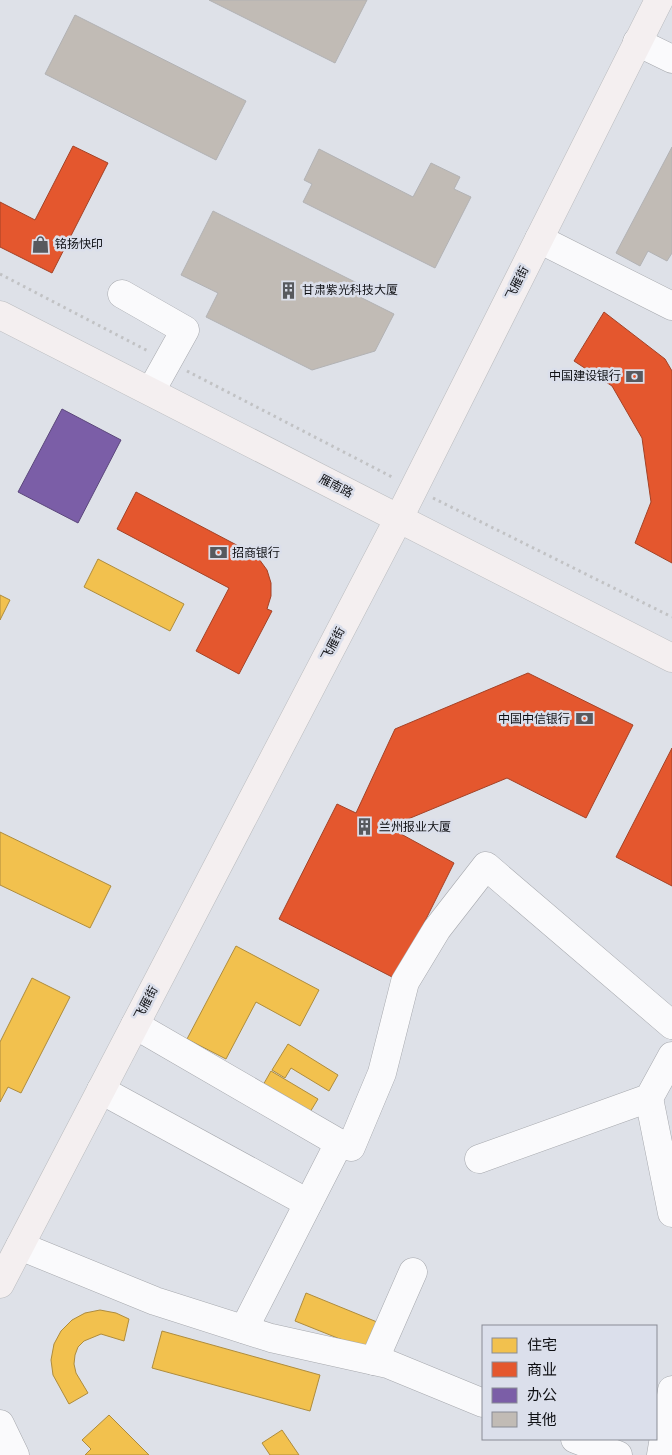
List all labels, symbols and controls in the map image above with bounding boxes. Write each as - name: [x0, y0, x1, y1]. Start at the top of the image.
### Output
- shop icon: 铭扬快印: [31, 234, 51, 254]
- place label: 铭扬快印: [55, 237, 103, 251]
- street label: 飞雁街: [503, 264, 531, 302]
- building icon: 甘肃紫光科技大厦: [278, 280, 298, 300]
- place label: 甘肃紫光科技大厦: [302, 283, 398, 297]
- bank icon: 中国建设银行: [625, 366, 645, 386]
- place label: 中国建设银行: [549, 369, 621, 383]
- street label: 雁南路: [317, 472, 355, 500]
- bank icon: 招商银行: [208, 543, 228, 563]
- place label: 招商银行: [232, 546, 280, 560]
- street label: 飞雁街: [318, 625, 348, 663]
- bank icon: 中国中信银行: [574, 709, 594, 729]
- place label: 中国中信银行: [498, 712, 570, 726]
- building icon: 兰州报业大厦: [355, 817, 375, 837]
- place label: 兰州报业大厦: [379, 820, 451, 834]
- street label: 飞雁街: [131, 984, 161, 1022]
- legend: [482, 1325, 657, 1440]
- text: 住宅: [527, 1336, 557, 1354]
- text: 商业: [527, 1361, 557, 1379]
- text: 办公: [527, 1386, 557, 1404]
- text: 其他: [527, 1411, 557, 1429]

